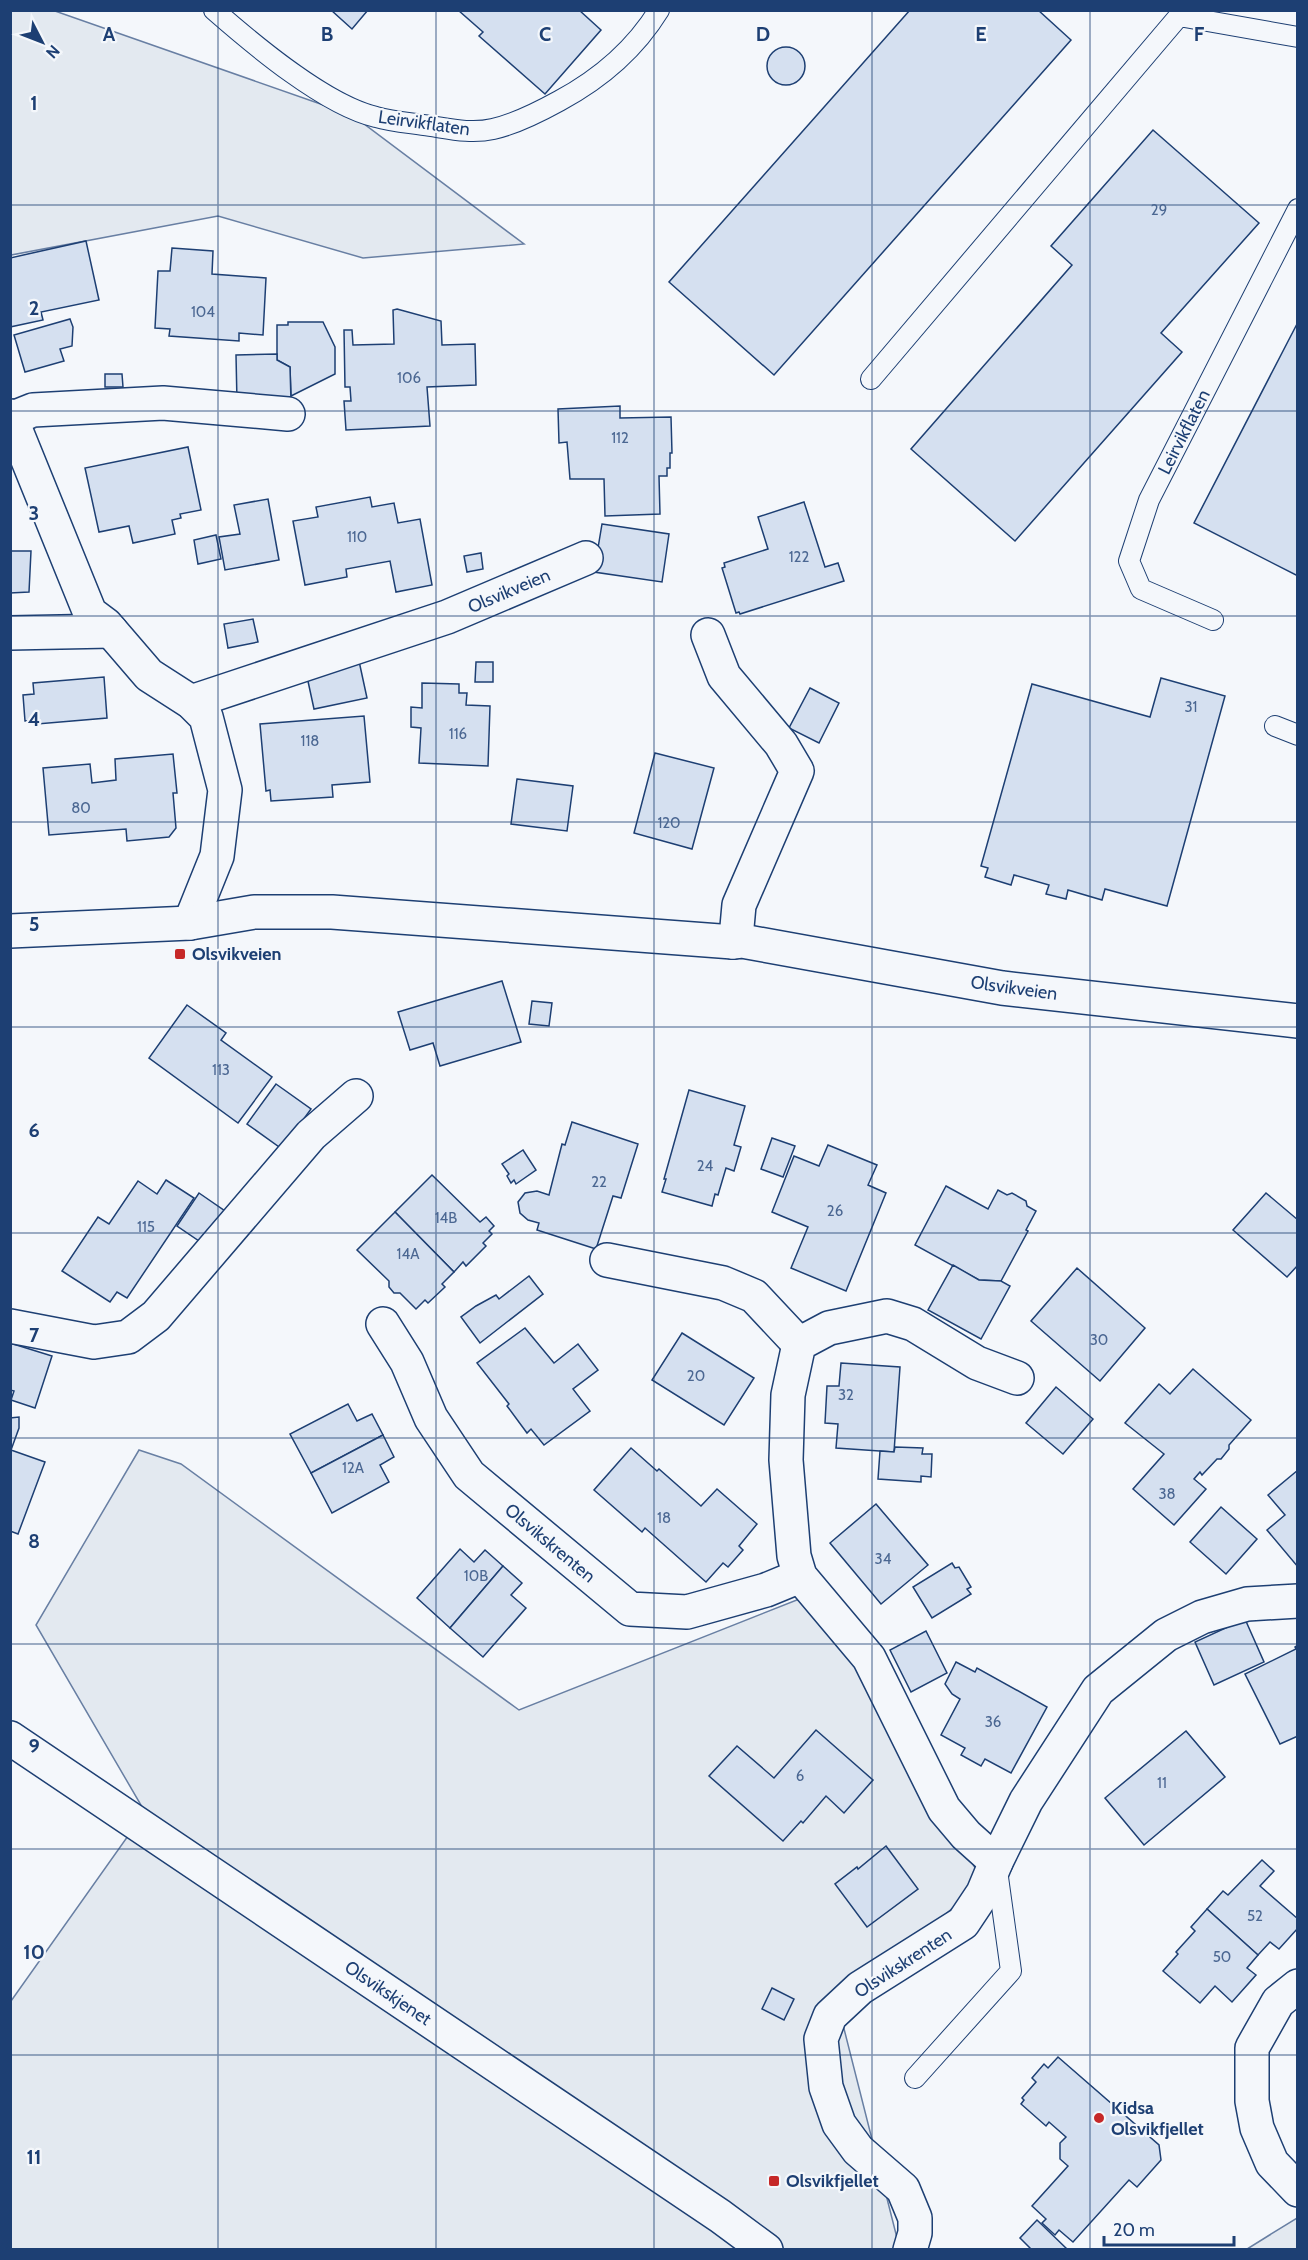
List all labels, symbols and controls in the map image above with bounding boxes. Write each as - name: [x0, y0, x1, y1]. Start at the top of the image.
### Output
- north arrow: [12, 12, 72, 72]
- text: A: [103, 22, 116, 46]
- text: B: [321, 22, 333, 46]
- text: C: [539, 22, 551, 46]
- text: D: [756, 22, 770, 46]
- text: E: [975, 22, 987, 46]
- text: F: [1194, 22, 1205, 46]
- text: N: [42, 41, 64, 62]
- text: 1: [30, 91, 38, 115]
- street label: Leirvikflaten: [377, 106, 471, 140]
- house number: 29: [1151, 201, 1167, 219]
- text: 2: [29, 296, 39, 320]
- house number: 104: [191, 303, 215, 321]
- house number: 106: [397, 369, 421, 387]
- street label: Leirvikflaten: [1153, 386, 1215, 478]
- house number: 112: [611, 429, 629, 447]
- text: 3: [29, 501, 39, 525]
- house number: 110: [347, 528, 367, 546]
- house number: 122: [789, 548, 809, 566]
- street label: Olsvikveien: [465, 564, 553, 618]
- house number: 31: [1184, 698, 1198, 716]
- text: 4: [28, 707, 40, 731]
- house number: 116: [449, 725, 467, 743]
- house number: 118: [301, 732, 319, 750]
- house number: 80: [71, 799, 91, 817]
- house number: 120: [657, 814, 681, 832]
- text: 5: [29, 912, 39, 936]
- place label: Olsvikveien: [192, 943, 281, 965]
- marker: Olsvikveien: [173, 947, 187, 961]
- street label: Olsvikveien: [969, 971, 1059, 1005]
- house number: 113: [212, 1061, 230, 1079]
- text: 6: [28, 1118, 40, 1142]
- house number: 24: [697, 1157, 714, 1175]
- house number: 22: [591, 1173, 607, 1191]
- house number: 26: [827, 1202, 843, 1220]
- house number: 14B: [435, 1209, 457, 1227]
- house number: 115: [137, 1218, 155, 1236]
- house number: 14A: [397, 1245, 420, 1263]
- text: 7: [29, 1323, 40, 1347]
- house number: 30: [1090, 1331, 1108, 1349]
- house number: 20: [687, 1367, 705, 1385]
- house number: 32: [838, 1386, 854, 1404]
- house number: 12A: [342, 1459, 365, 1477]
- house number: 38: [1158, 1485, 1176, 1503]
- street label: Olsvikskrenten: [500, 1499, 600, 1587]
- house number: 18: [657, 1509, 671, 1527]
- text: 8: [28, 1529, 40, 1553]
- house number: 34: [875, 1550, 892, 1568]
- house number: 10B: [464, 1567, 488, 1585]
- house number: 36: [985, 1713, 1001, 1731]
- text: 9: [28, 1734, 40, 1758]
- house number: 6: [796, 1767, 804, 1785]
- house number: 11: [1157, 1774, 1167, 1792]
- house number: 52: [1247, 1907, 1263, 1925]
- street label: Olsvikskrenten: [850, 1923, 956, 2003]
- text: 10: [23, 1940, 45, 1964]
- house number: 50: [1213, 1948, 1231, 1966]
- street label: Olsvikskjenet: [340, 1956, 436, 2030]
- place label: Kidsa Olsvikfjellet: [1111, 2097, 1204, 2140]
- marker: Kidsa Olsvikfjellet: [1092, 2111, 1106, 2125]
- text: 11: [27, 2145, 41, 2169]
- place label: Olsvikfjellet: [786, 2170, 879, 2192]
- marker: Olsvikfjellet: [767, 2174, 781, 2188]
- scale bar: [1104, 2209, 1234, 2247]
- text: 20 m: [1113, 2219, 1155, 2241]

